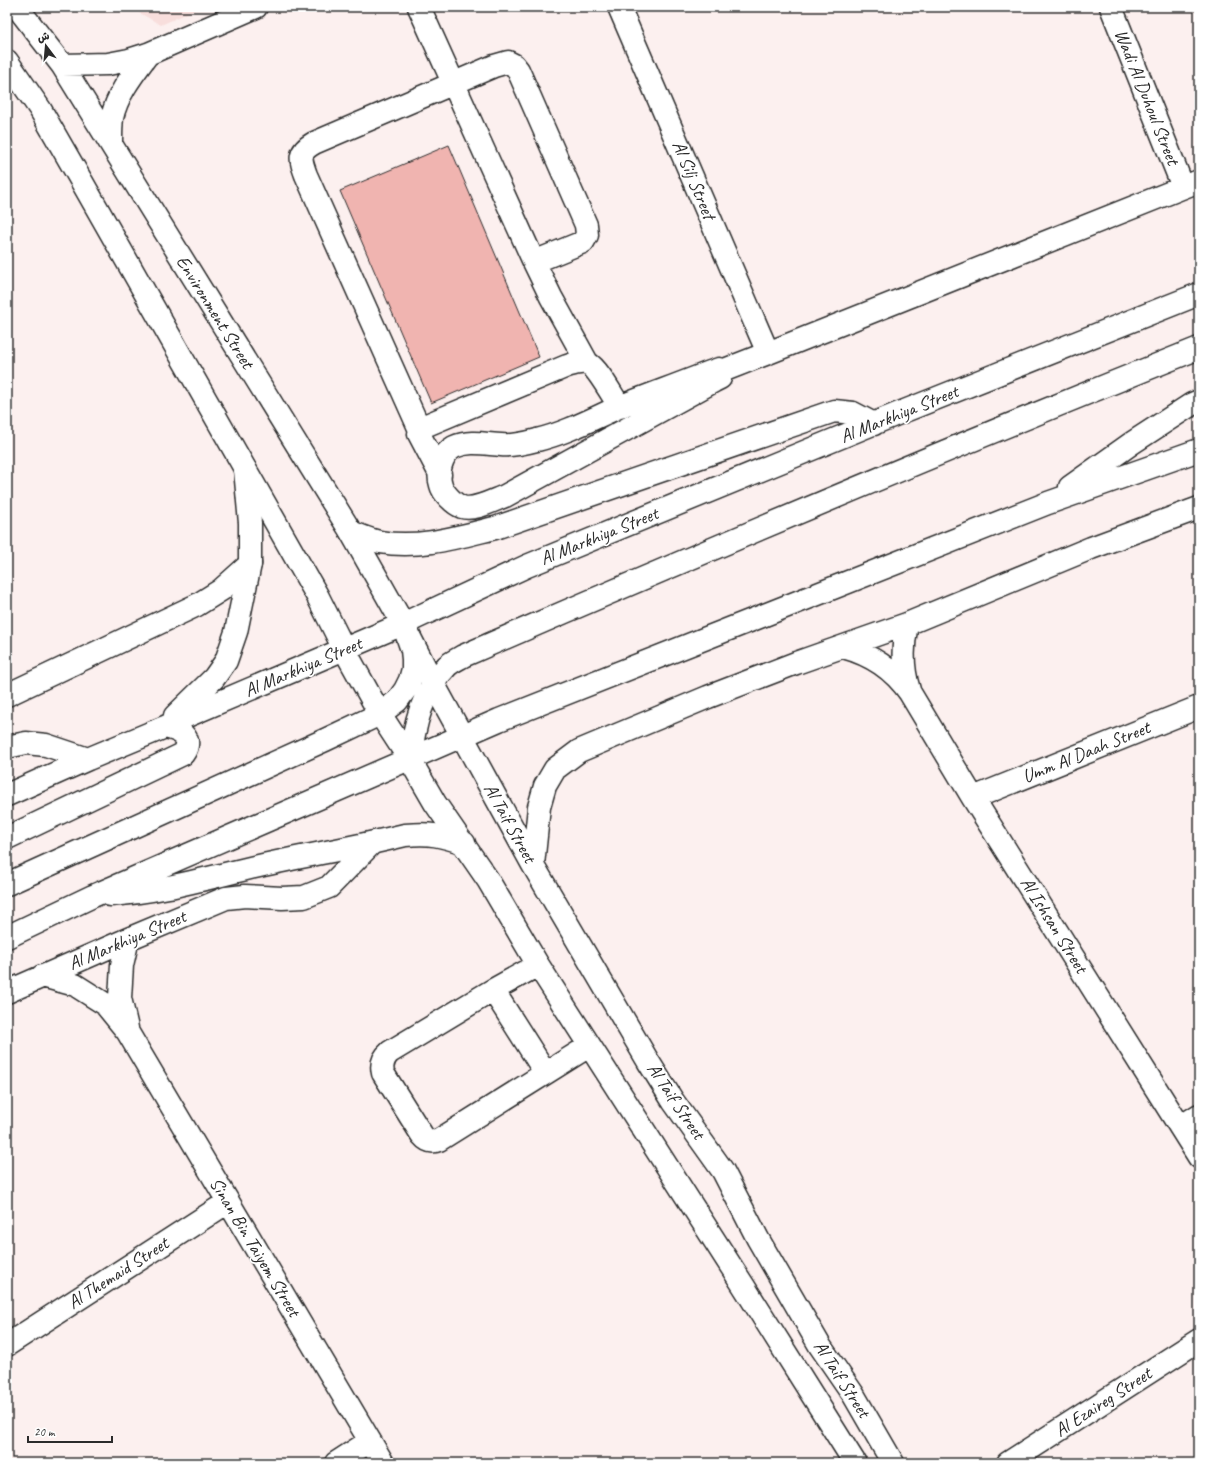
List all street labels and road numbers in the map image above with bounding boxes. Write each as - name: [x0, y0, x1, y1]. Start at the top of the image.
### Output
- street label: Wadi Al Duhoul Street: [1109, 26, 1186, 170]
- street label: Al Silj Street: [667, 137, 722, 225]
- street label: Environment Street: [171, 251, 260, 374]
- street label: Al Markhiya Street: [836, 379, 963, 449]
- street label: Al Markhiya Street: [536, 501, 663, 571]
- street label: Al Markhiya Street: [241, 631, 367, 703]
- street label: Umm Al Daah Street: [1019, 715, 1155, 788]
- street label: Al Taif Street: [478, 779, 542, 869]
- street label: Al Ishsan Street: [1015, 872, 1094, 979]
- street label: Al Markhiya Street: [65, 904, 191, 976]
- street label: Al Taif Street: [642, 1058, 711, 1145]
- street label: Sinan Bin Taiyem Street: [204, 1173, 307, 1322]
- street label: Al Themaid Street: [63, 1230, 174, 1315]
- street label: Al Taif Street: [808, 1336, 877, 1424]
- street label: Al Ezaireg Street: [1050, 1361, 1157, 1442]

